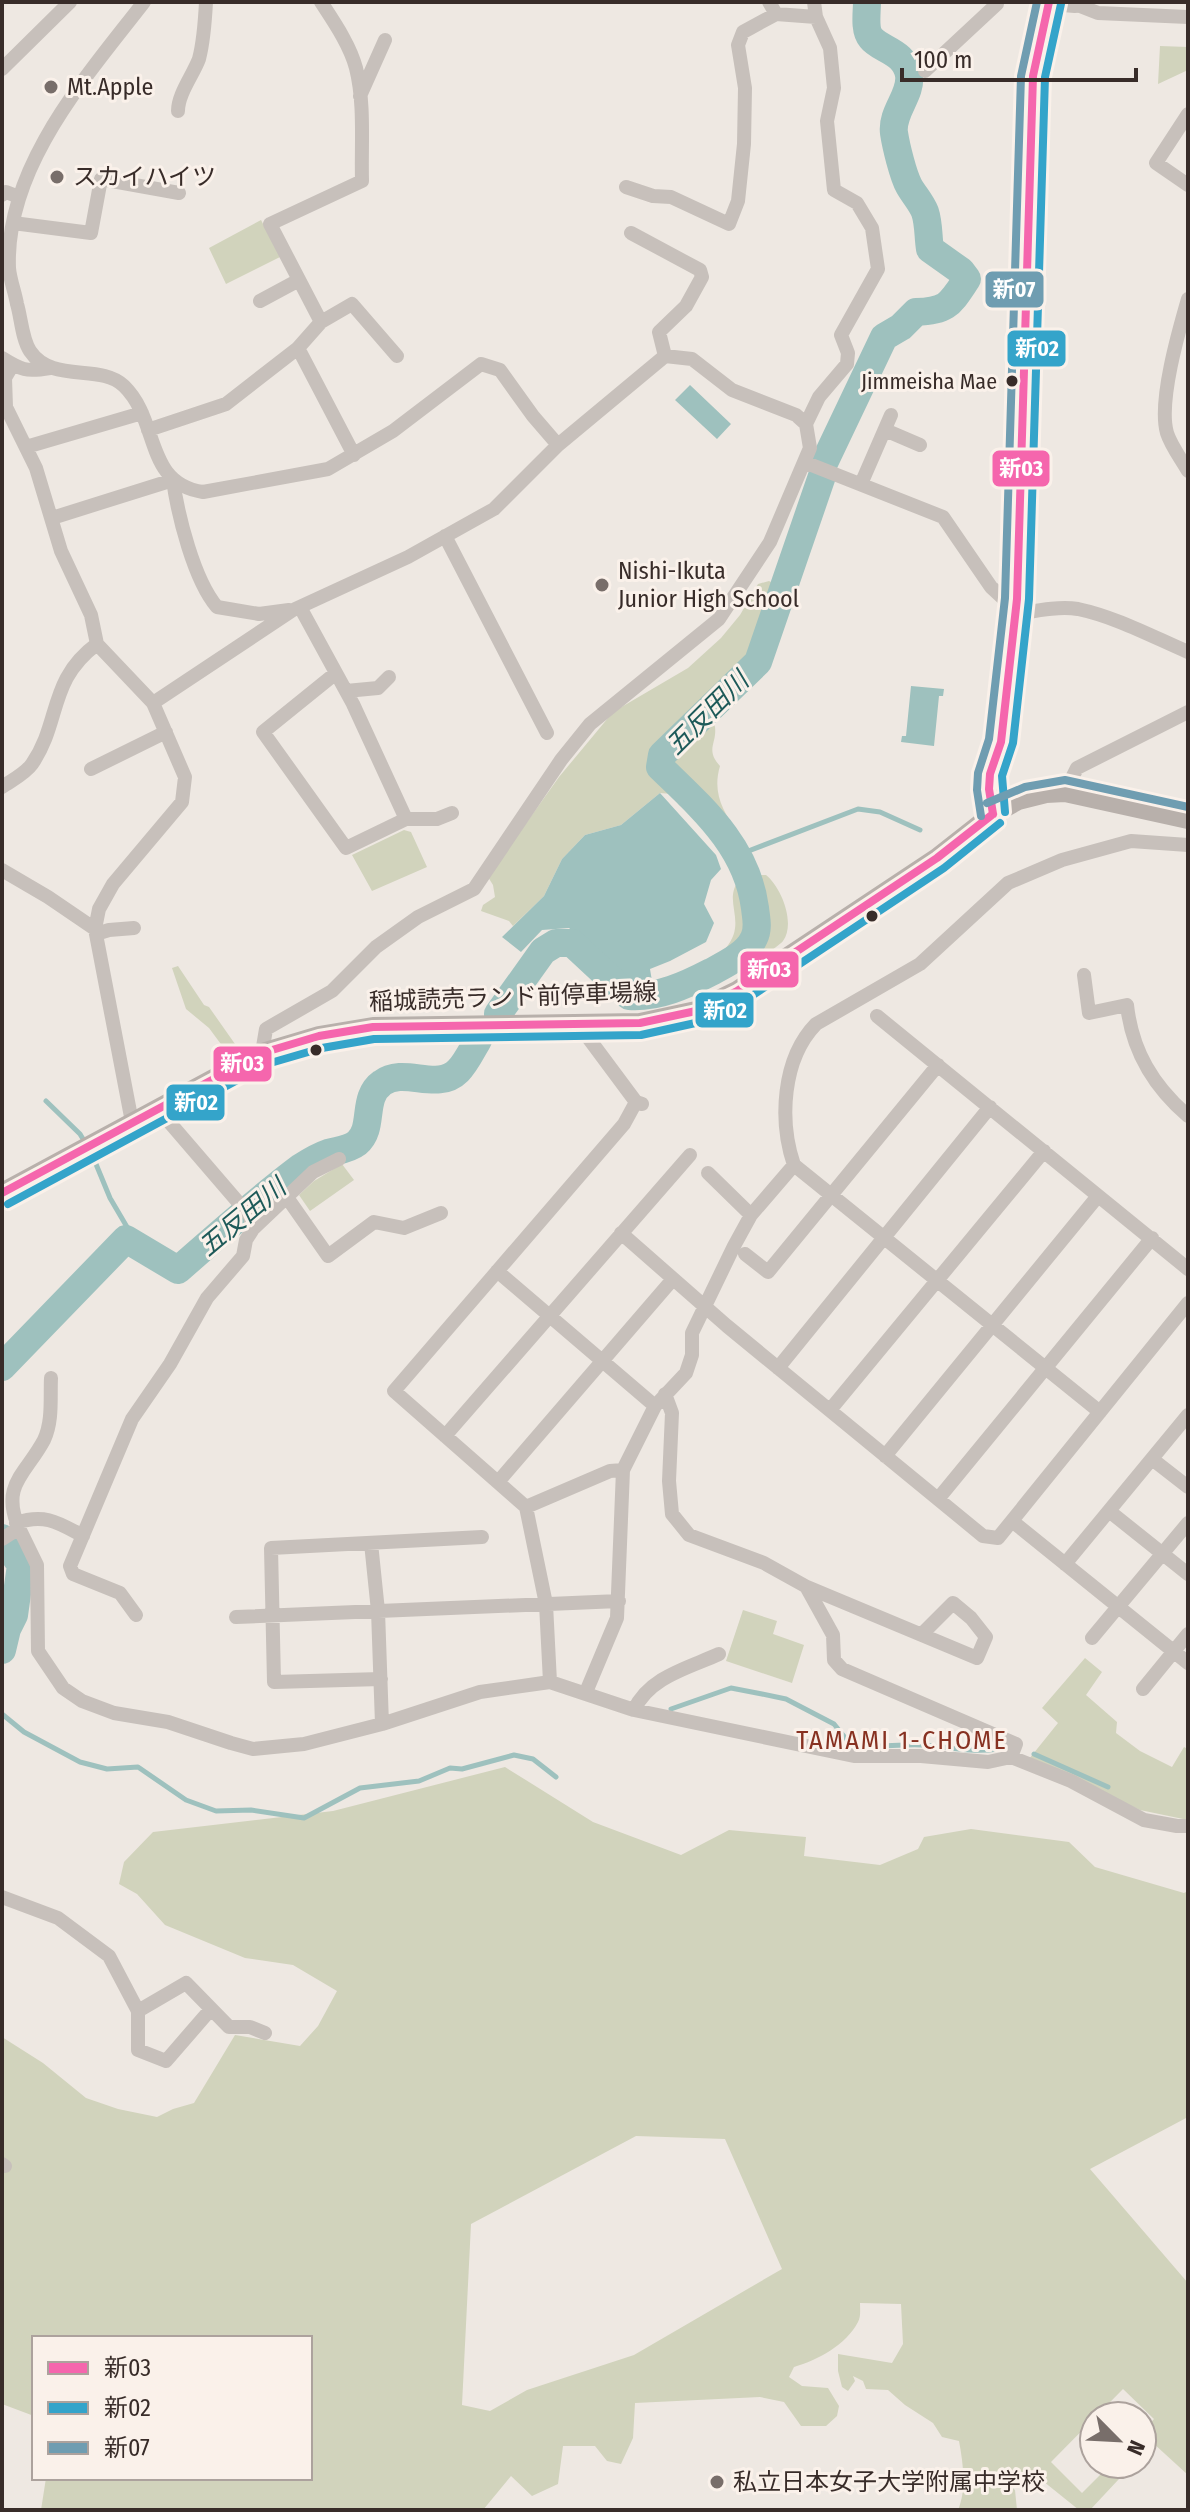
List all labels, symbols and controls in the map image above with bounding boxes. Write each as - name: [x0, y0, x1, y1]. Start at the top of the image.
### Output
- scale bar: [902, 32, 1136, 82]
- text: 100 m: [914, 46, 972, 74]
- place label: Mt.Apple: [67, 73, 153, 101]
- marker: Mt.Apple: [42, 78, 60, 96]
- place label: スカイハイツ: [73, 163, 216, 191]
- marker: スカイハイツ: [48, 168, 66, 186]
- line badge: 新07: [984, 270, 1045, 309]
- text: 新07: [993, 276, 1036, 303]
- line badge: 新02: [1006, 329, 1067, 368]
- text: 新02: [1015, 335, 1059, 362]
- place label: Jimmeisha Mae: [861, 368, 997, 395]
- marker: Jimmeisha Mae: [1004, 373, 1020, 389]
- line badge: 新03: [991, 449, 1051, 488]
- text: 新03: [999, 455, 1043, 482]
- place label: Nishi-Ikuta Junior High School: [618, 557, 799, 613]
- marker: Nishi-Ikuta Junior High School: [593, 576, 611, 594]
- water label: 五反田川: [660, 664, 757, 761]
- unlabelled marker: [864, 908, 880, 924]
- line badge: 新03: [739, 950, 800, 989]
- text: 新03: [747, 956, 791, 983]
- street label: 稲城読売ランド前停車場線: [369, 978, 657, 1016]
- line badge: 新02: [694, 991, 755, 1029]
- text: 新02: [703, 997, 747, 1024]
- unlabelled marker: [308, 1042, 324, 1058]
- line badge: 新03: [212, 1045, 273, 1083]
- text: 新03: [220, 1050, 264, 1077]
- line badge: 新02: [165, 1083, 226, 1122]
- text: 新02: [174, 1089, 218, 1116]
- water label: 五反田川: [193, 1170, 294, 1263]
- district label: TAMAMI 1-CHOME: [796, 1725, 1008, 1756]
- legend: [32, 2336, 312, 2480]
- text: 新03: [104, 2354, 151, 2382]
- text: 新02: [104, 2394, 151, 2422]
- north arrow: [1078, 2400, 1158, 2480]
- text: 新07: [104, 2434, 150, 2462]
- text: N: [1121, 2436, 1151, 2459]
- place label: 私立日本女子大学附属中学校: [733, 2468, 1045, 2496]
- marker: 私立日本女子大学附属中学校: [708, 2473, 726, 2491]

